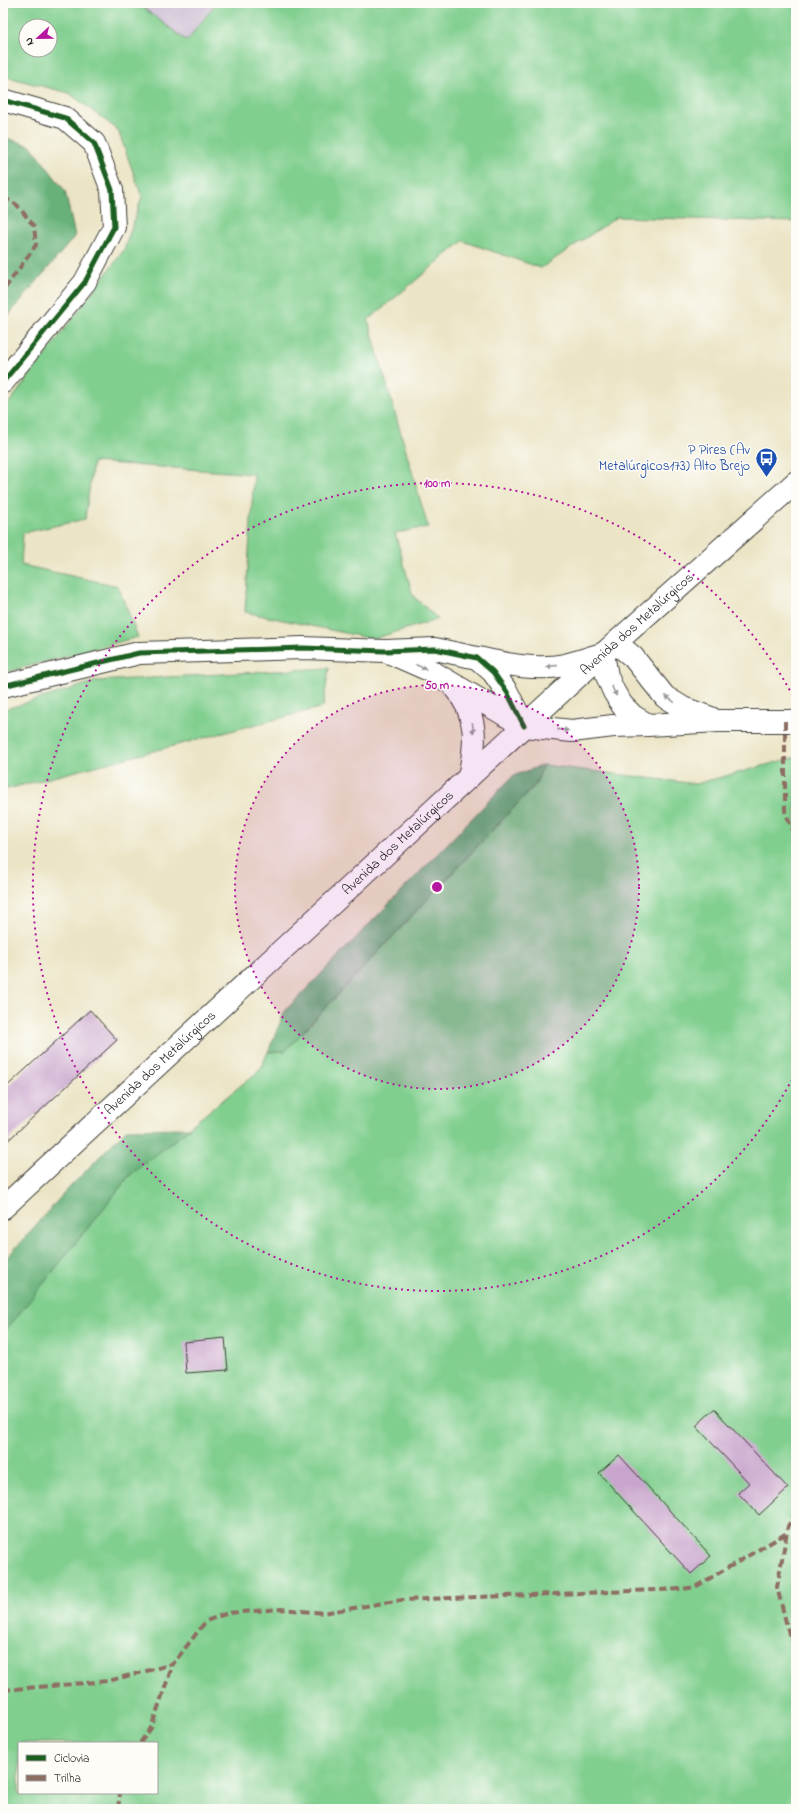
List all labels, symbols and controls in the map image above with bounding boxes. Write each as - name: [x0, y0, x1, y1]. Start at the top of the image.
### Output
- north arrow: [18, 18, 58, 58]
- text: N: [21, 35, 38, 48]
- place label: P Pires (Av Metalúrgicos173) Alto Brejo: [599, 440, 751, 478]
- bus stop icon: P Pires (Av Metalúrgicos173) Alto Brejo: [753, 445, 779, 478]
- text: 100 m: [424, 475, 451, 493]
- street label: Avenida dos Metalúrgicos: [575, 567, 698, 680]
- one-way arrow: [415, 663, 427, 670]
- one-way arrow: [546, 663, 558, 670]
- text: 50 m: [425, 677, 450, 695]
- one-way arrow: [611, 685, 617, 697]
- one-way arrow: [664, 695, 675, 703]
- one-way arrow: [470, 722, 476, 734]
- one-way arrow: [557, 727, 569, 733]
- street label: Avenida dos Metalúrgicos: [337, 785, 459, 900]
- centre of rings: [430, 880, 444, 894]
- street label: Avenida dos Metalúrgicos: [99, 1005, 221, 1120]
- legend: [18, 1742, 158, 1794]
- text: Ciclovia: [54, 1750, 90, 1768]
- text: Trilha: [54, 1770, 81, 1788]

